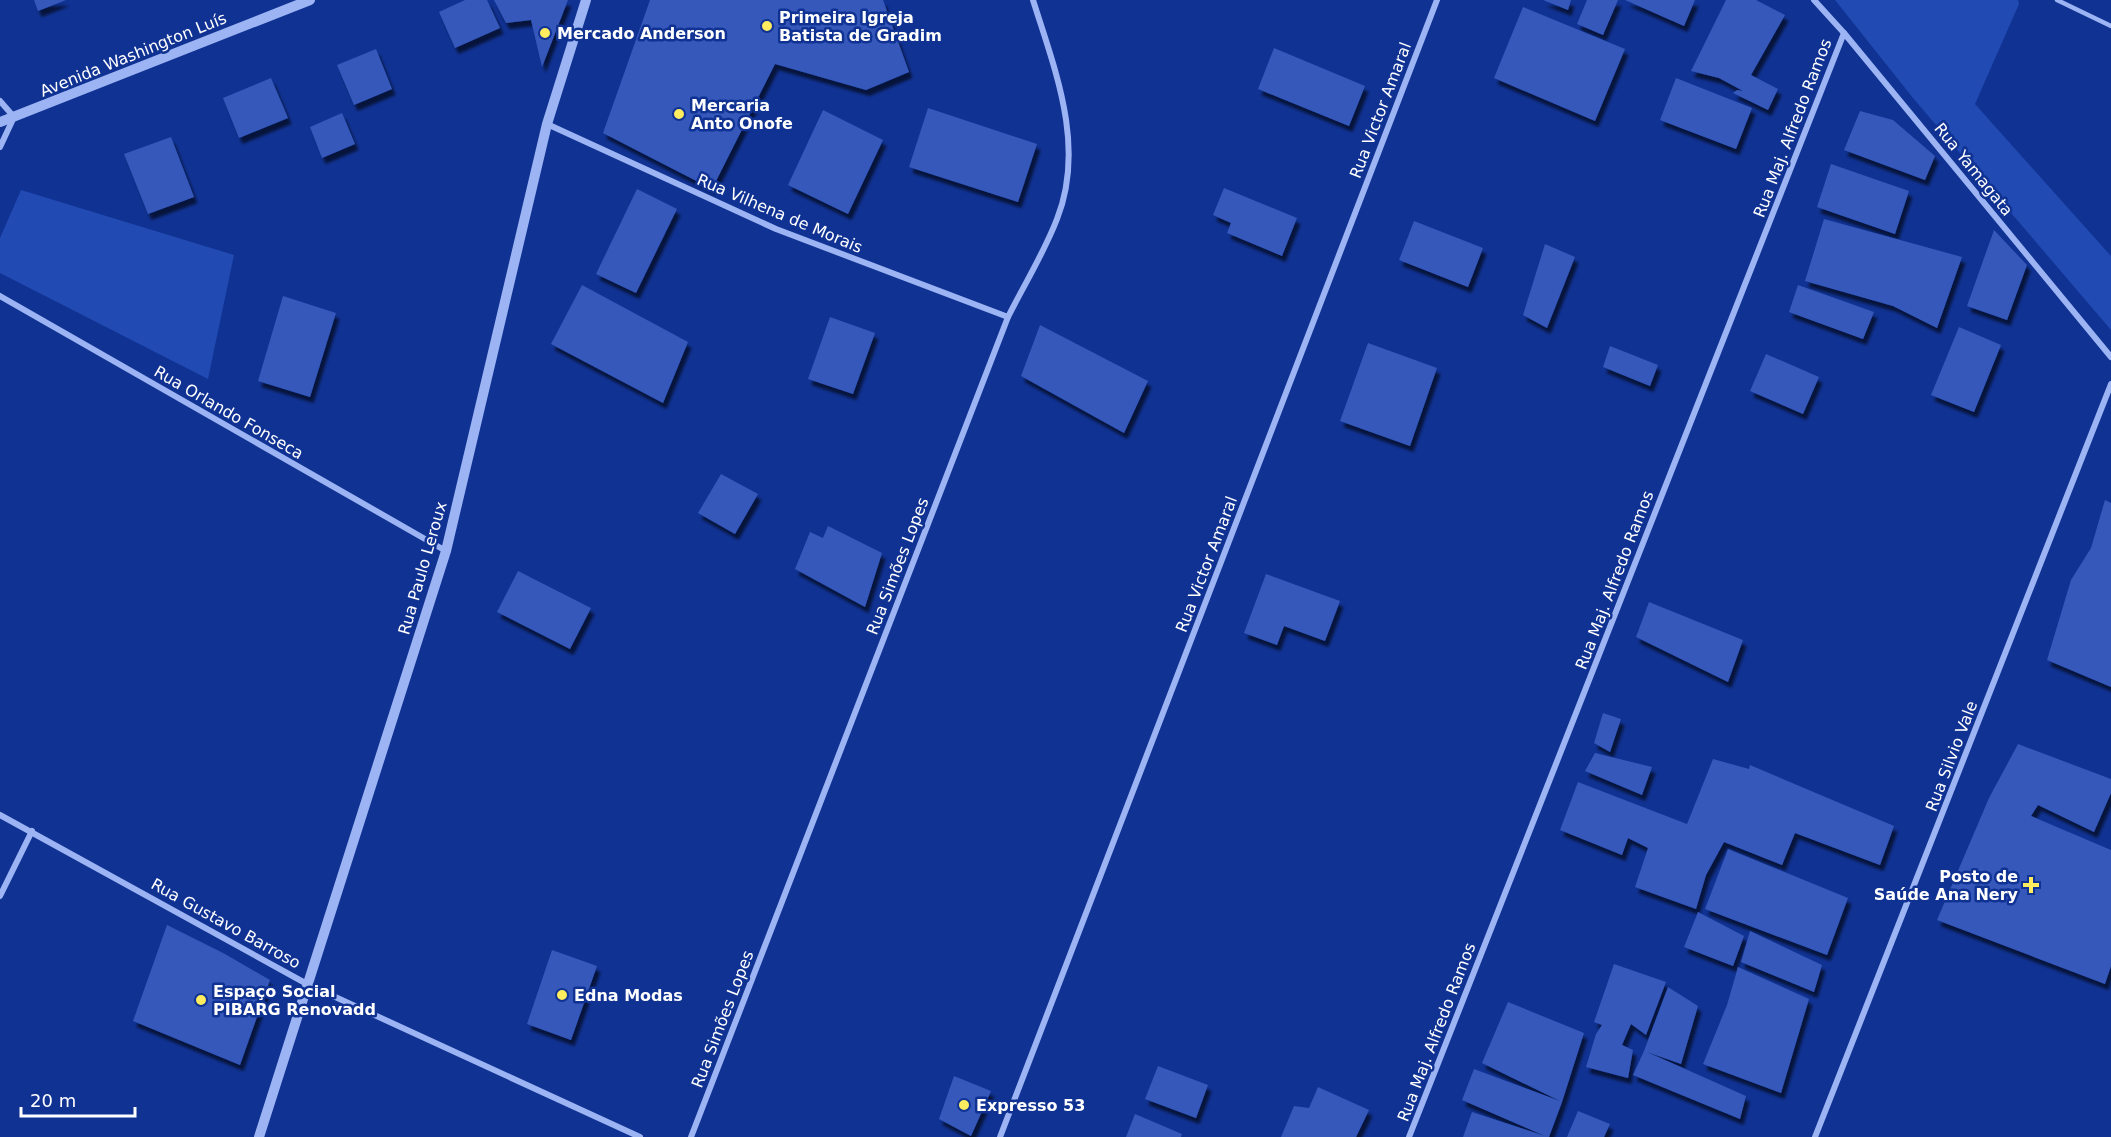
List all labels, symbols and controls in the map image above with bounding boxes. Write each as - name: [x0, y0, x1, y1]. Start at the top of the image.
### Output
- street label: Avenida Washington Luís: [37, 8, 229, 101]
- place label: Primeira Igreja Batista de Gradim: [779, 8, 942, 45]
- marker: Primeira Igreja Batista de Gradim: [760, 19, 774, 33]
- place label: Mercado Anderson: [557, 24, 726, 43]
- marker: Mercado Anderson: [538, 26, 552, 40]
- street label: Rua Maj. Alfredo Ramos: [1750, 36, 1835, 220]
- street label: Rua Victor Amaral: [1346, 39, 1415, 181]
- place label: Mercaria Anto Onofe: [691, 96, 793, 133]
- marker: Mercaria Anto Onofe: [672, 107, 686, 121]
- street label: Rua Yamagata: [1930, 119, 2017, 220]
- street label: Rua Vilhena de Morais: [694, 170, 865, 257]
- street label: Rua Orlando Fonseca: [151, 362, 307, 463]
- street label: Rua Maj. Alfredo Ramos: [1572, 488, 1657, 672]
- street label: Rua Victor Amaral: [1172, 493, 1241, 635]
- street label: Rua Simões Lopes: [863, 495, 932, 637]
- street label: Rua Paulo Leroux: [394, 499, 451, 637]
- street label: Rua Silvio Vale: [1922, 698, 1981, 814]
- place label: Posto de Saúde Ana Nery: [1874, 867, 2019, 904]
- street label: Rua Gustavo Barroso: [148, 874, 304, 972]
- marker: Posto de Saúde Ana Nery: [2022, 876, 2040, 894]
- street label: Rua Maj. Alfredo Ramos: [1394, 940, 1479, 1124]
- street label: Rua Simões Lopes: [688, 948, 757, 1090]
- place label: Espaço Social PIBARG Renovadd: [213, 982, 376, 1019]
- place label: Edna Modas: [574, 986, 683, 1005]
- marker: Edna Modas: [555, 988, 569, 1002]
- marker: Espaço Social PIBARG Renovadd: [194, 993, 208, 1007]
- scale bar: [21, 1080, 135, 1118]
- text: 20 m: [30, 1090, 76, 1111]
- place label: Expresso 53: [976, 1096, 1085, 1115]
- marker: Expresso 53: [957, 1098, 971, 1112]

